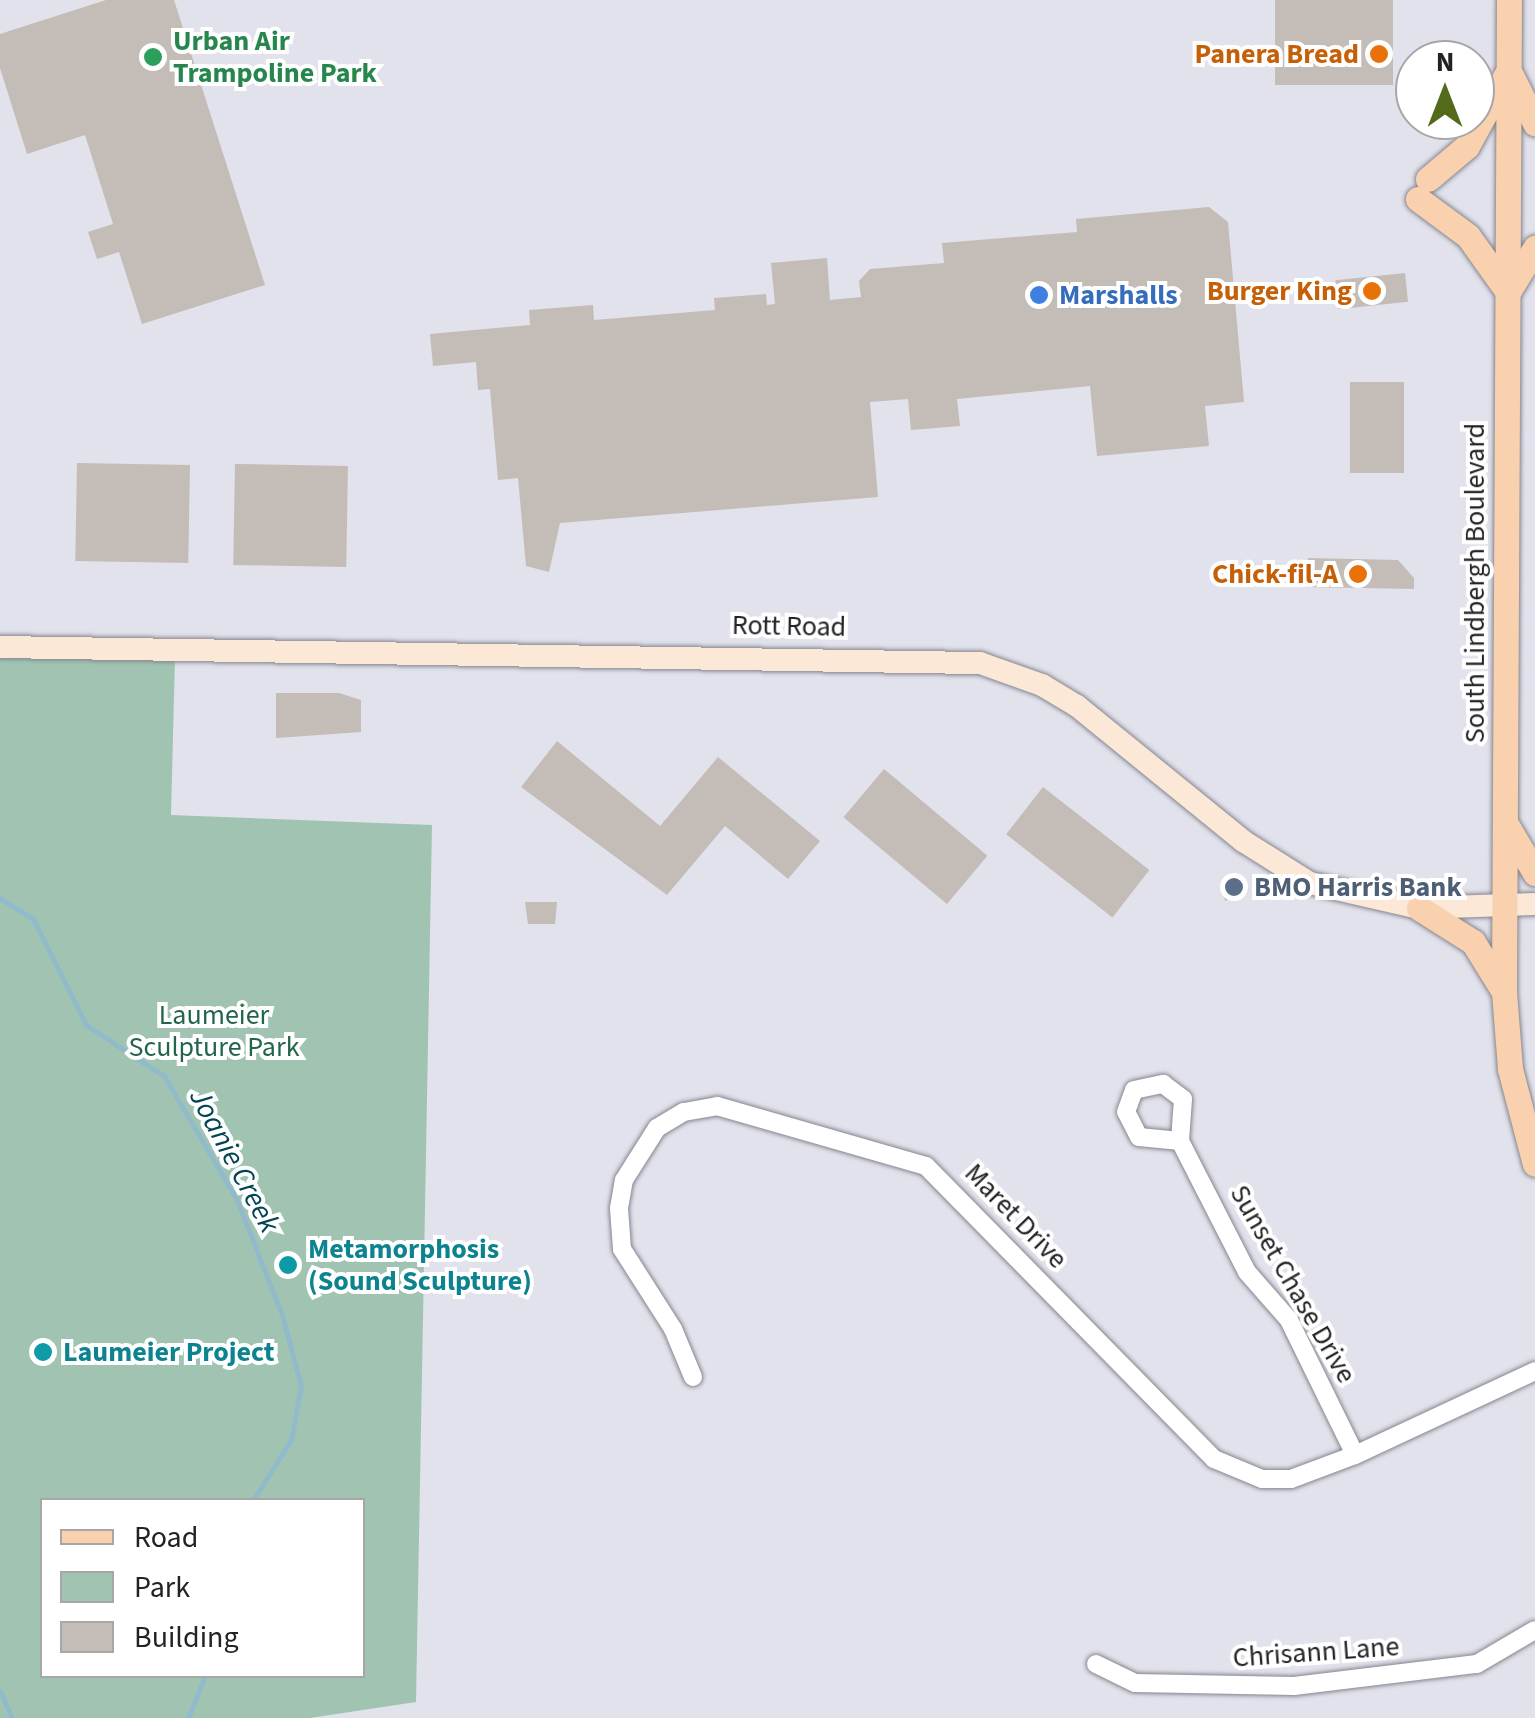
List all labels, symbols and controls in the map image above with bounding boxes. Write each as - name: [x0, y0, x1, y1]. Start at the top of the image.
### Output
- place label: Urban Air Trampoline Park: [173, 24, 377, 90]
- place label: Panera Bread: [1194, 37, 1359, 71]
- north arrow: [1395, 40, 1495, 140]
- text: N: [1436, 42, 1454, 82]
- marker: Panera Bread: [1368, 43, 1390, 65]
- marker: Urban Air Trampoline Park: [142, 46, 164, 68]
- place label: Burger King: [1207, 274, 1352, 308]
- place label: Marshalls: [1059, 278, 1178, 312]
- marker: Burger King: [1361, 280, 1383, 302]
- marker: Marshalls: [1028, 284, 1050, 306]
- street label: South Lindbergh Boulevard: [1458, 423, 1492, 743]
- place label: Chick-fil-A: [1212, 557, 1338, 591]
- marker: Chick-fil-A: [1347, 563, 1369, 585]
- street label: Rott Road: [732, 608, 846, 644]
- place label: BMO Harris Bank: [1254, 870, 1462, 904]
- marker: BMO Harris Bank: [1223, 876, 1245, 898]
- park label: Laumeier Sculpture Park: [128, 998, 300, 1064]
- water label: Joanie Creek: [181, 1083, 287, 1239]
- street label: Maret Drive: [958, 1156, 1074, 1276]
- street label: Sunset Chase Drive: [1223, 1179, 1363, 1389]
- place label: Metamorphosis (Sound Sculpture): [308, 1232, 532, 1298]
- marker: Metamorphosis (Sound Sculpture): [277, 1254, 299, 1276]
- place label: Laumeier Project: [63, 1335, 275, 1369]
- marker: Laumeier Project: [32, 1341, 54, 1363]
- legend: [40, 1498, 365, 1678]
- text: Road: [134, 1516, 198, 1559]
- text: Park: [134, 1566, 190, 1609]
- text: Building: [134, 1616, 239, 1659]
- street label: Chrisann Lane: [1232, 1629, 1400, 1675]

